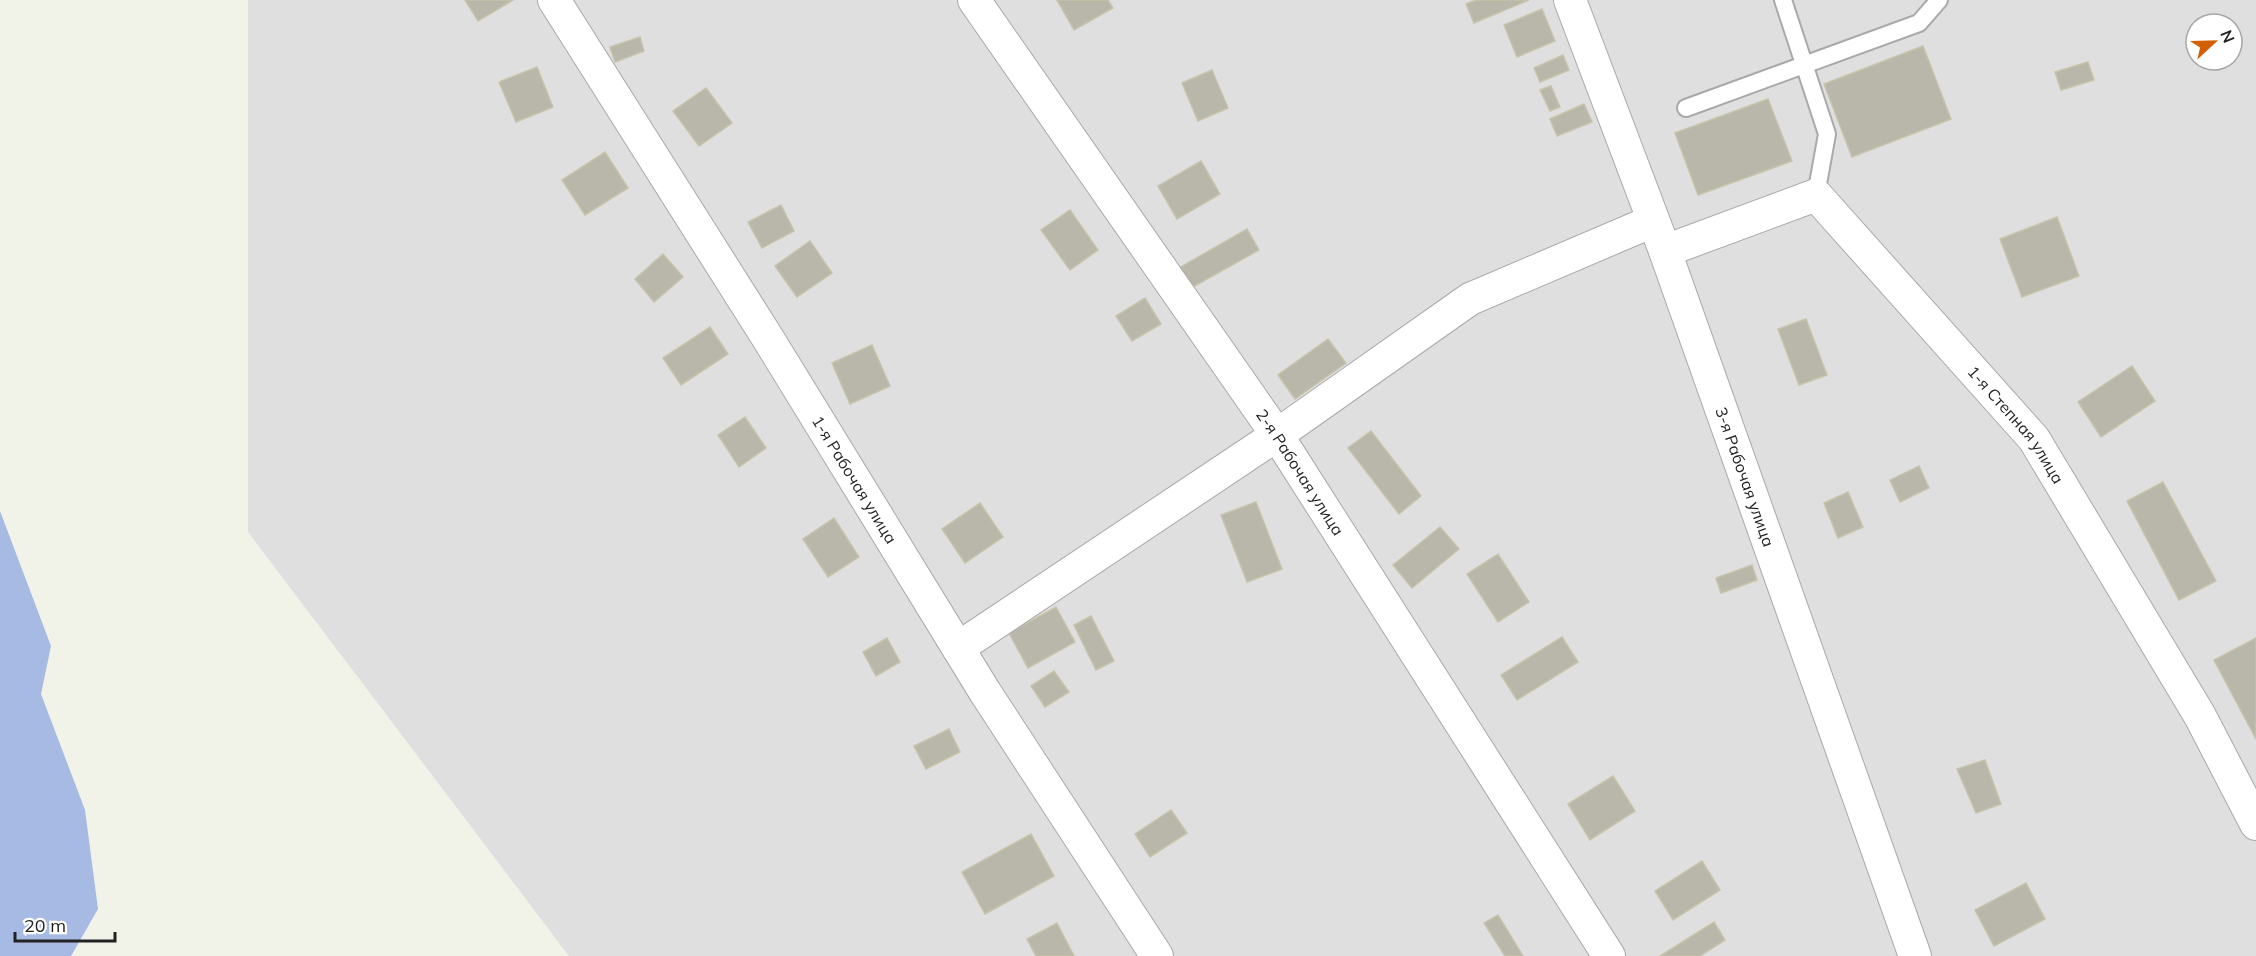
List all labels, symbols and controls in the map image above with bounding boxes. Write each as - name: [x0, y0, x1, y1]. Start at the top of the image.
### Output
- north arrow: [2184, 12, 2244, 72]
- text: N: [2216, 27, 2239, 46]
- street label: 1-я Степная улица: [1963, 362, 2068, 487]
- street label: 3-я Рабочая улица: [1711, 404, 1779, 549]
- street label: 2-я Рабочая улица: [1252, 405, 1348, 539]
- street label: 1-я Рабочая улица: [808, 412, 901, 547]
- scale bar: [15, 905, 116, 943]
- text: 20 m: [24, 914, 66, 937]

